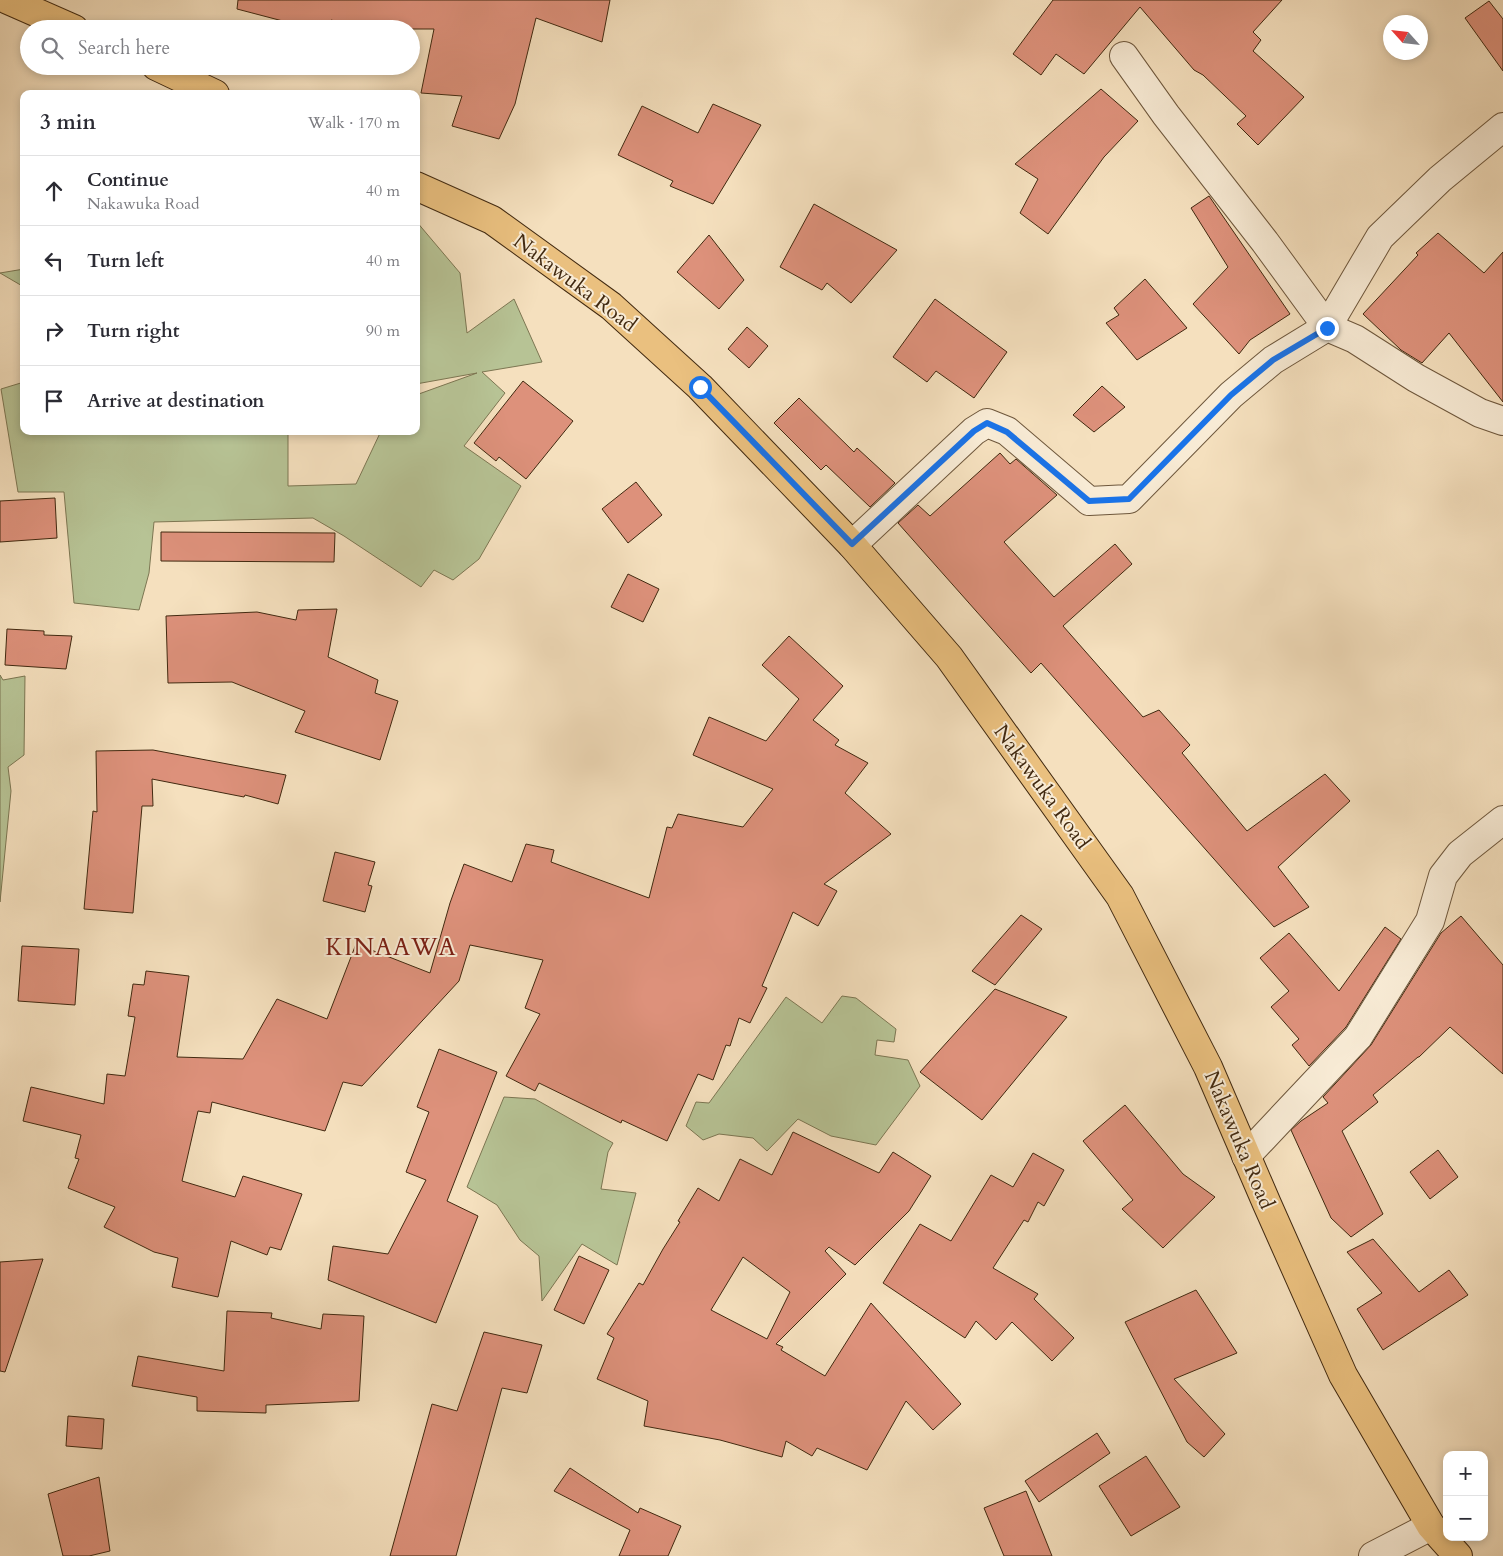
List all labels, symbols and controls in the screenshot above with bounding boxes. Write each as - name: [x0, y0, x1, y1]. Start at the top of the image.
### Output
- north arrow: [1383, 15, 1428, 60]
- search box: [20, 20, 420, 75]
- icon: search: [38, 34, 66, 62]
- text: Search here: [78, 35, 170, 61]
- text: 3 min: [40, 108, 96, 137]
- text: Walk · 170 m: [308, 112, 400, 134]
- text: Continue: [87, 167, 169, 193]
- icon: ahead: [40, 177, 68, 205]
- text: 40 m: [366, 180, 400, 202]
- text: Nakawuka Road: [87, 193, 200, 215]
- street label: Nakawuka Road: [507, 227, 643, 339]
- icon: left: [40, 247, 68, 275]
- text: Turn left: [87, 248, 164, 274]
- text: 40 m: [366, 250, 400, 272]
- icon: right: [40, 317, 68, 345]
- route end: [1316, 317, 1339, 340]
- text: Turn right: [87, 318, 179, 344]
- text: 90 m: [366, 320, 400, 342]
- route start: [689, 376, 712, 399]
- icon: arrive: [40, 387, 68, 415]
- text: Arrive at destination: [87, 388, 264, 414]
- street label: Nakawuka Road: [987, 719, 1097, 855]
- district label: KINAAWA: [325, 931, 457, 964]
- street label: Nakawuka Road: [1197, 1066, 1281, 1214]
- map controls: [1443, 1451, 1488, 1541]
- button: +: [1443, 1451, 1488, 1496]
- button: −: [1443, 1496, 1488, 1541]

